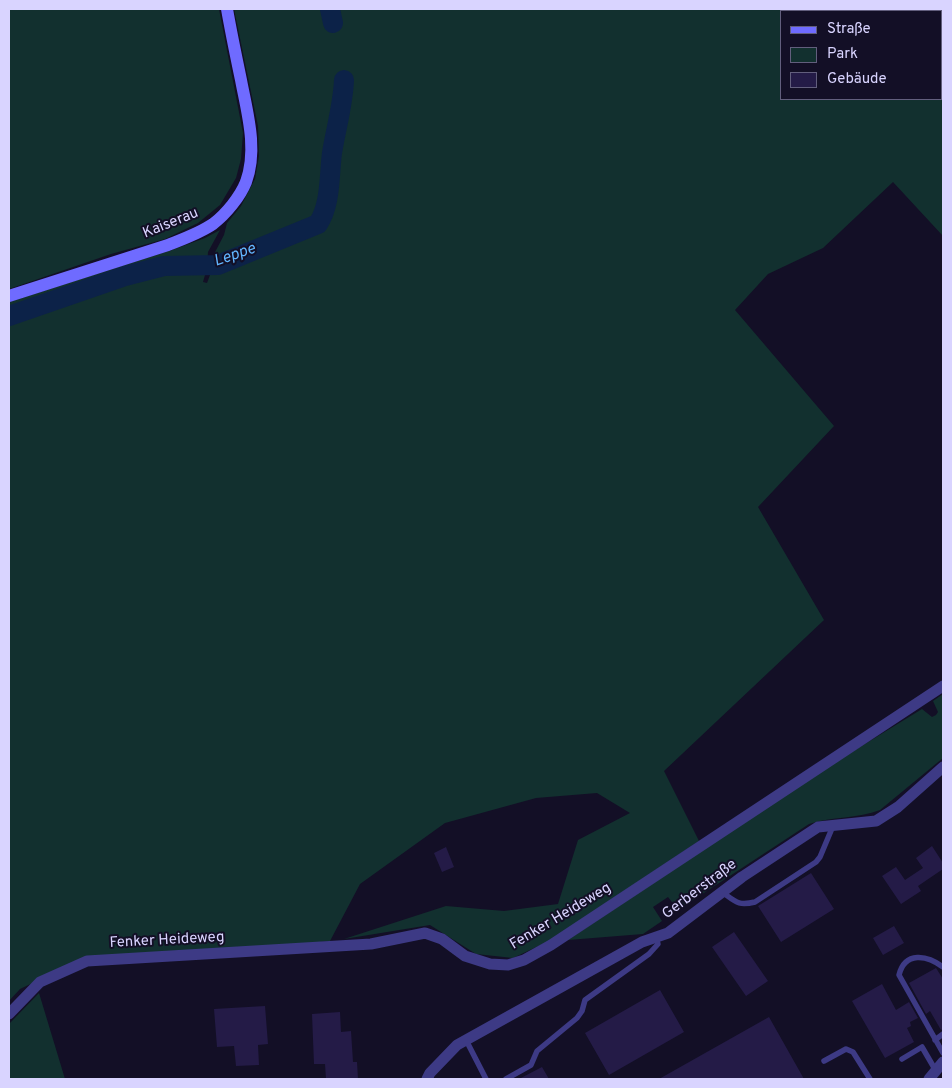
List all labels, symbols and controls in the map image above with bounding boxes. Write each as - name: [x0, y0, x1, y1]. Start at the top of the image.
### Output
- legend: [780, 10, 942, 100]
- text: Straße: [827, 20, 871, 39]
- text: Park: [827, 45, 858, 64]
- text: Gebäude: [827, 70, 887, 89]
- street label: Kaiserau: [141, 205, 201, 243]
- water label: Leppe: [212, 240, 258, 272]
- street label: Gerberstraße: [659, 856, 741, 924]
- street label: Fenker Heideweg: [507, 880, 615, 954]
- street label: Fenker Heideweg: [109, 929, 225, 953]

